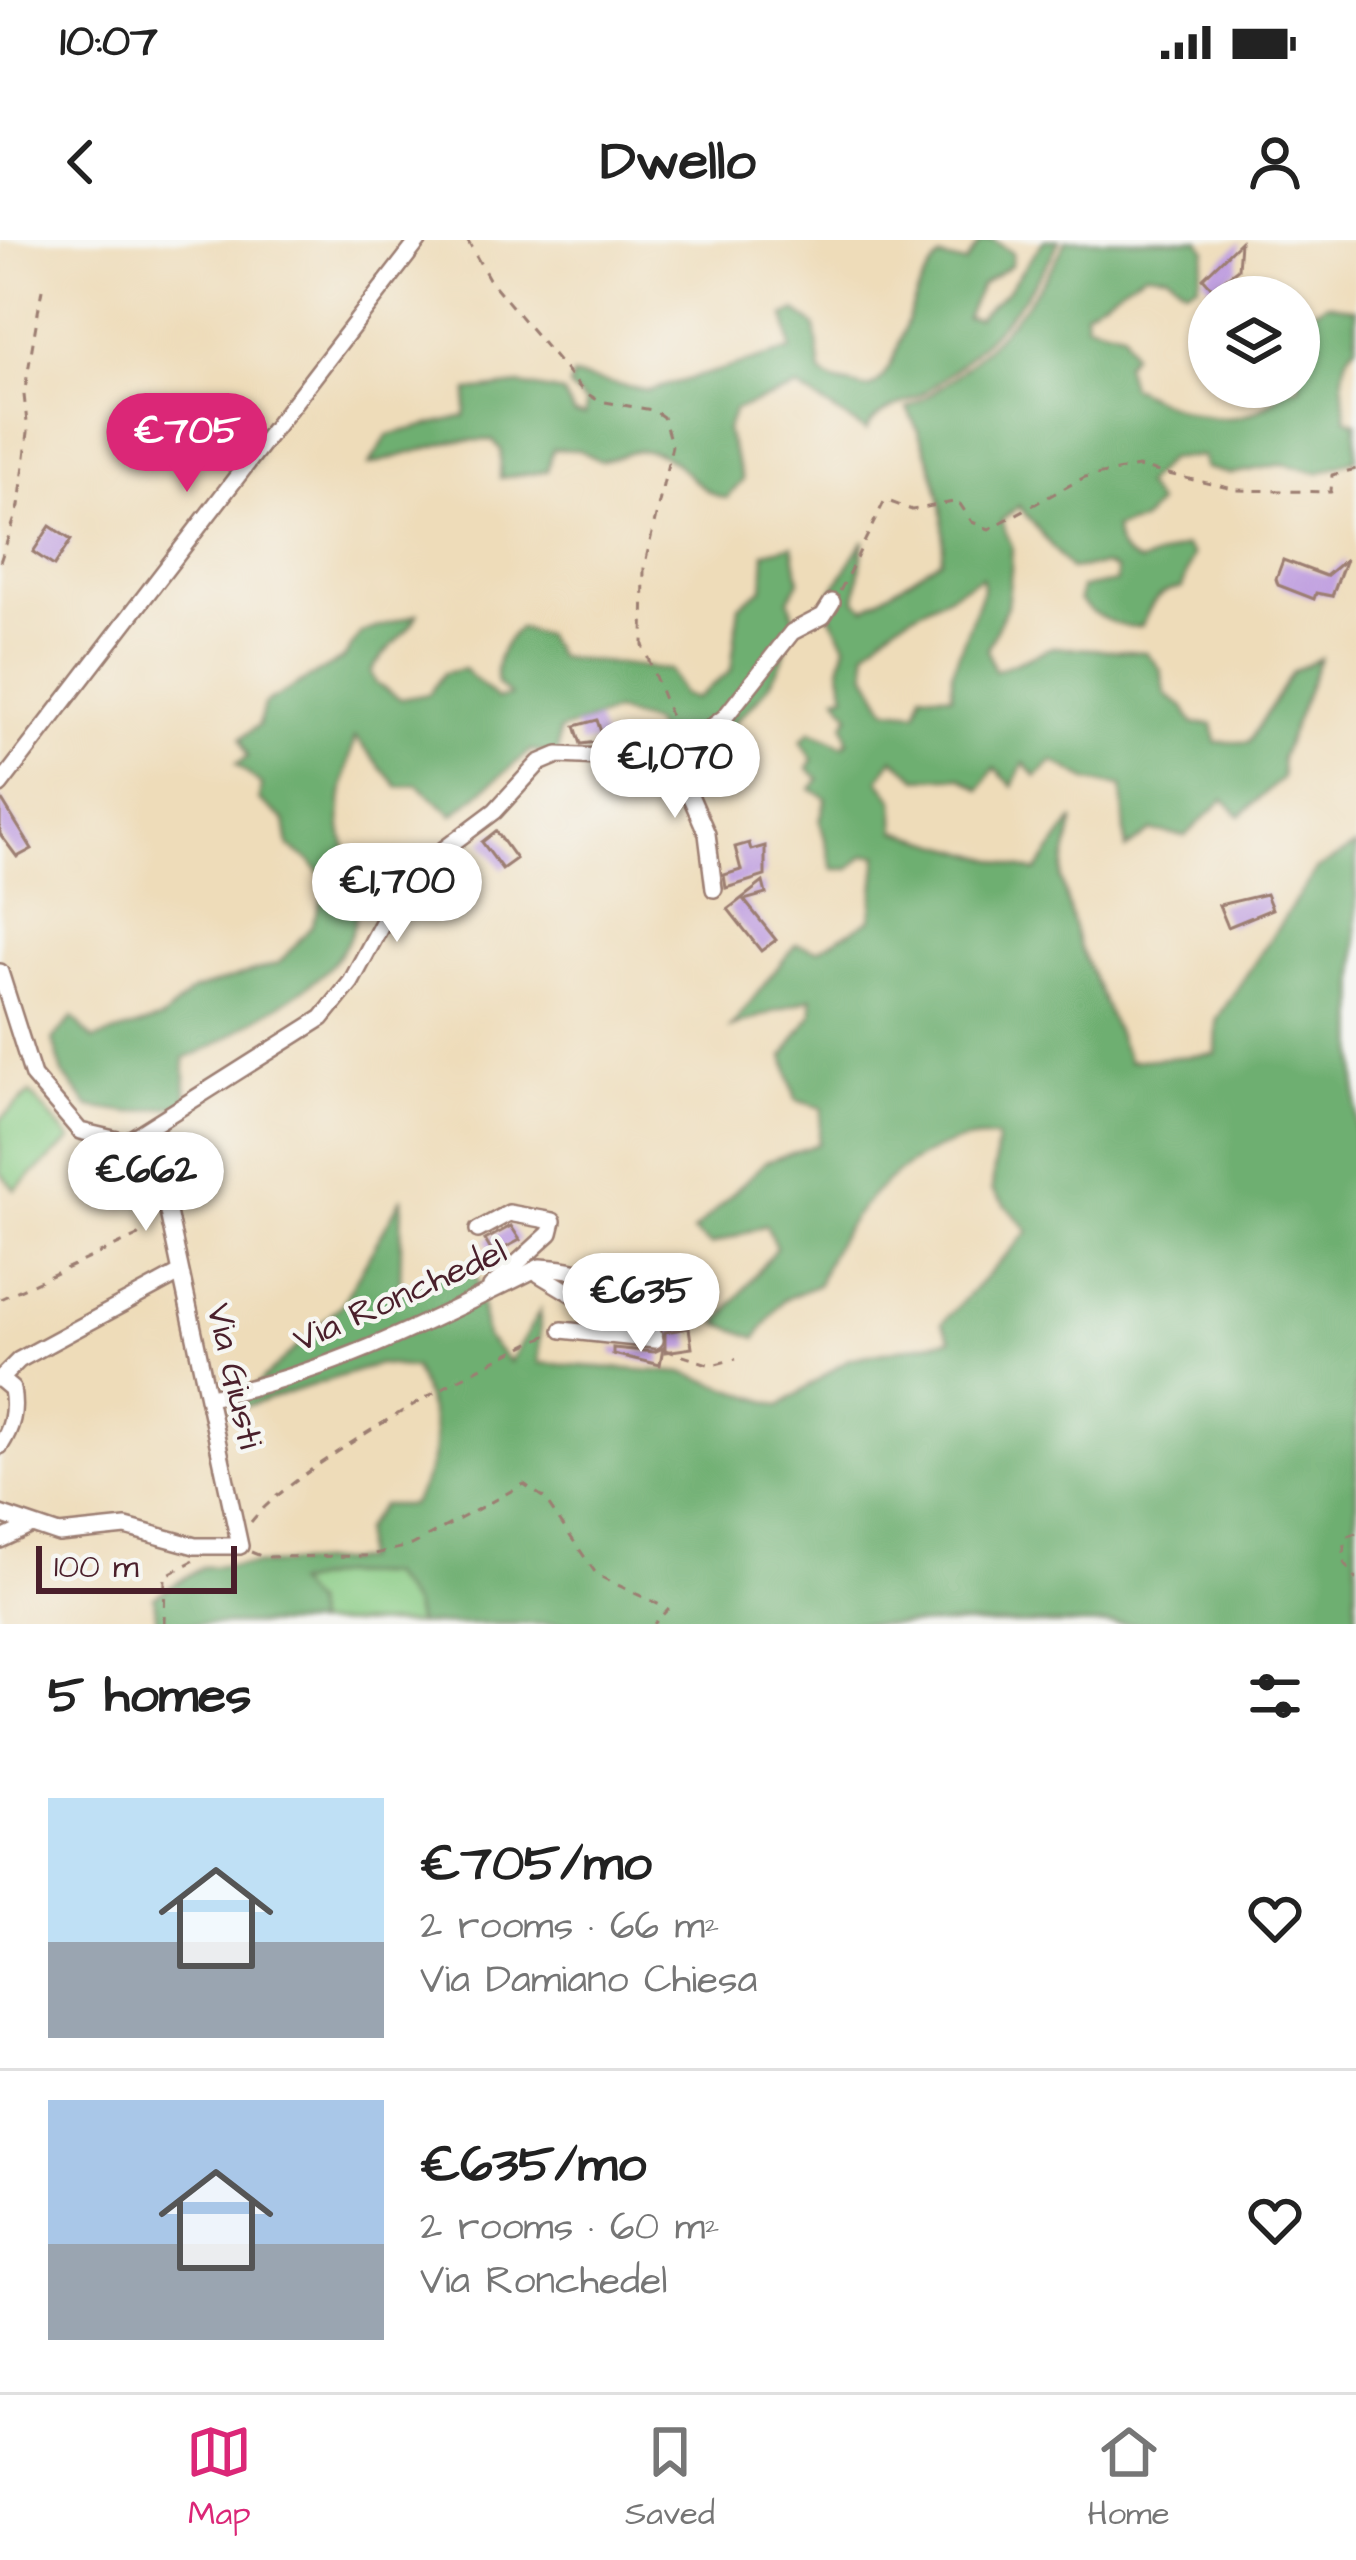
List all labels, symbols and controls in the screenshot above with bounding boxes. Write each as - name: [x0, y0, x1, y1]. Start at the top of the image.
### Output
- text: 10:07: [60, 11, 158, 73]
- text: Dwello: [600, 125, 756, 200]
- icon: back: [48, 129, 114, 195]
- icon: person: [1242, 129, 1308, 195]
- map controls: [1188, 276, 1320, 408]
- button: layers: [1188, 276, 1320, 408]
- pin: €705: [116, 393, 258, 495]
- text: €705: [133, 405, 241, 459]
- pin: €1,070: [577, 719, 773, 821]
- text: €1,070: [617, 731, 733, 785]
- pin: €1,700: [299, 843, 495, 945]
- text: €1,700: [339, 855, 455, 909]
- pin: €662: [75, 1132, 217, 1234]
- text: €662: [95, 1144, 197, 1198]
- street label: Via Ronchedel: [285, 1226, 515, 1366]
- pin: €635: [570, 1253, 712, 1355]
- text: €635: [590, 1265, 692, 1319]
- street label: Via Giusti: [193, 1298, 275, 1454]
- scale bar: [36, 1540, 237, 1593]
- text: 100 m: [54, 1544, 139, 1590]
- text: 5 homes: [48, 1661, 251, 1732]
- icon: filters: [1242, 1663, 1308, 1729]
- text: €705/mo: [420, 1829, 652, 1900]
- icon: home: [144, 1846, 288, 1990]
- icon: heart: [1242, 1885, 1308, 1951]
- text: 2 rooms · 66 m²: [420, 1900, 719, 1954]
- text: Via Damiano Chiesa: [420, 1954, 757, 2008]
- text: €635/mo: [420, 2130, 646, 2201]
- icon: home: [144, 2148, 288, 2292]
- icon: heart: [1242, 2187, 1308, 2253]
- text: 2 rooms · 60 m²: [420, 2201, 720, 2255]
- text: Via Ronchedel: [420, 2255, 667, 2309]
- tab: Map: [186, 2419, 252, 2537]
- tab: Saved: [625, 2419, 715, 2537]
- tab: Home: [1088, 2419, 1170, 2537]

